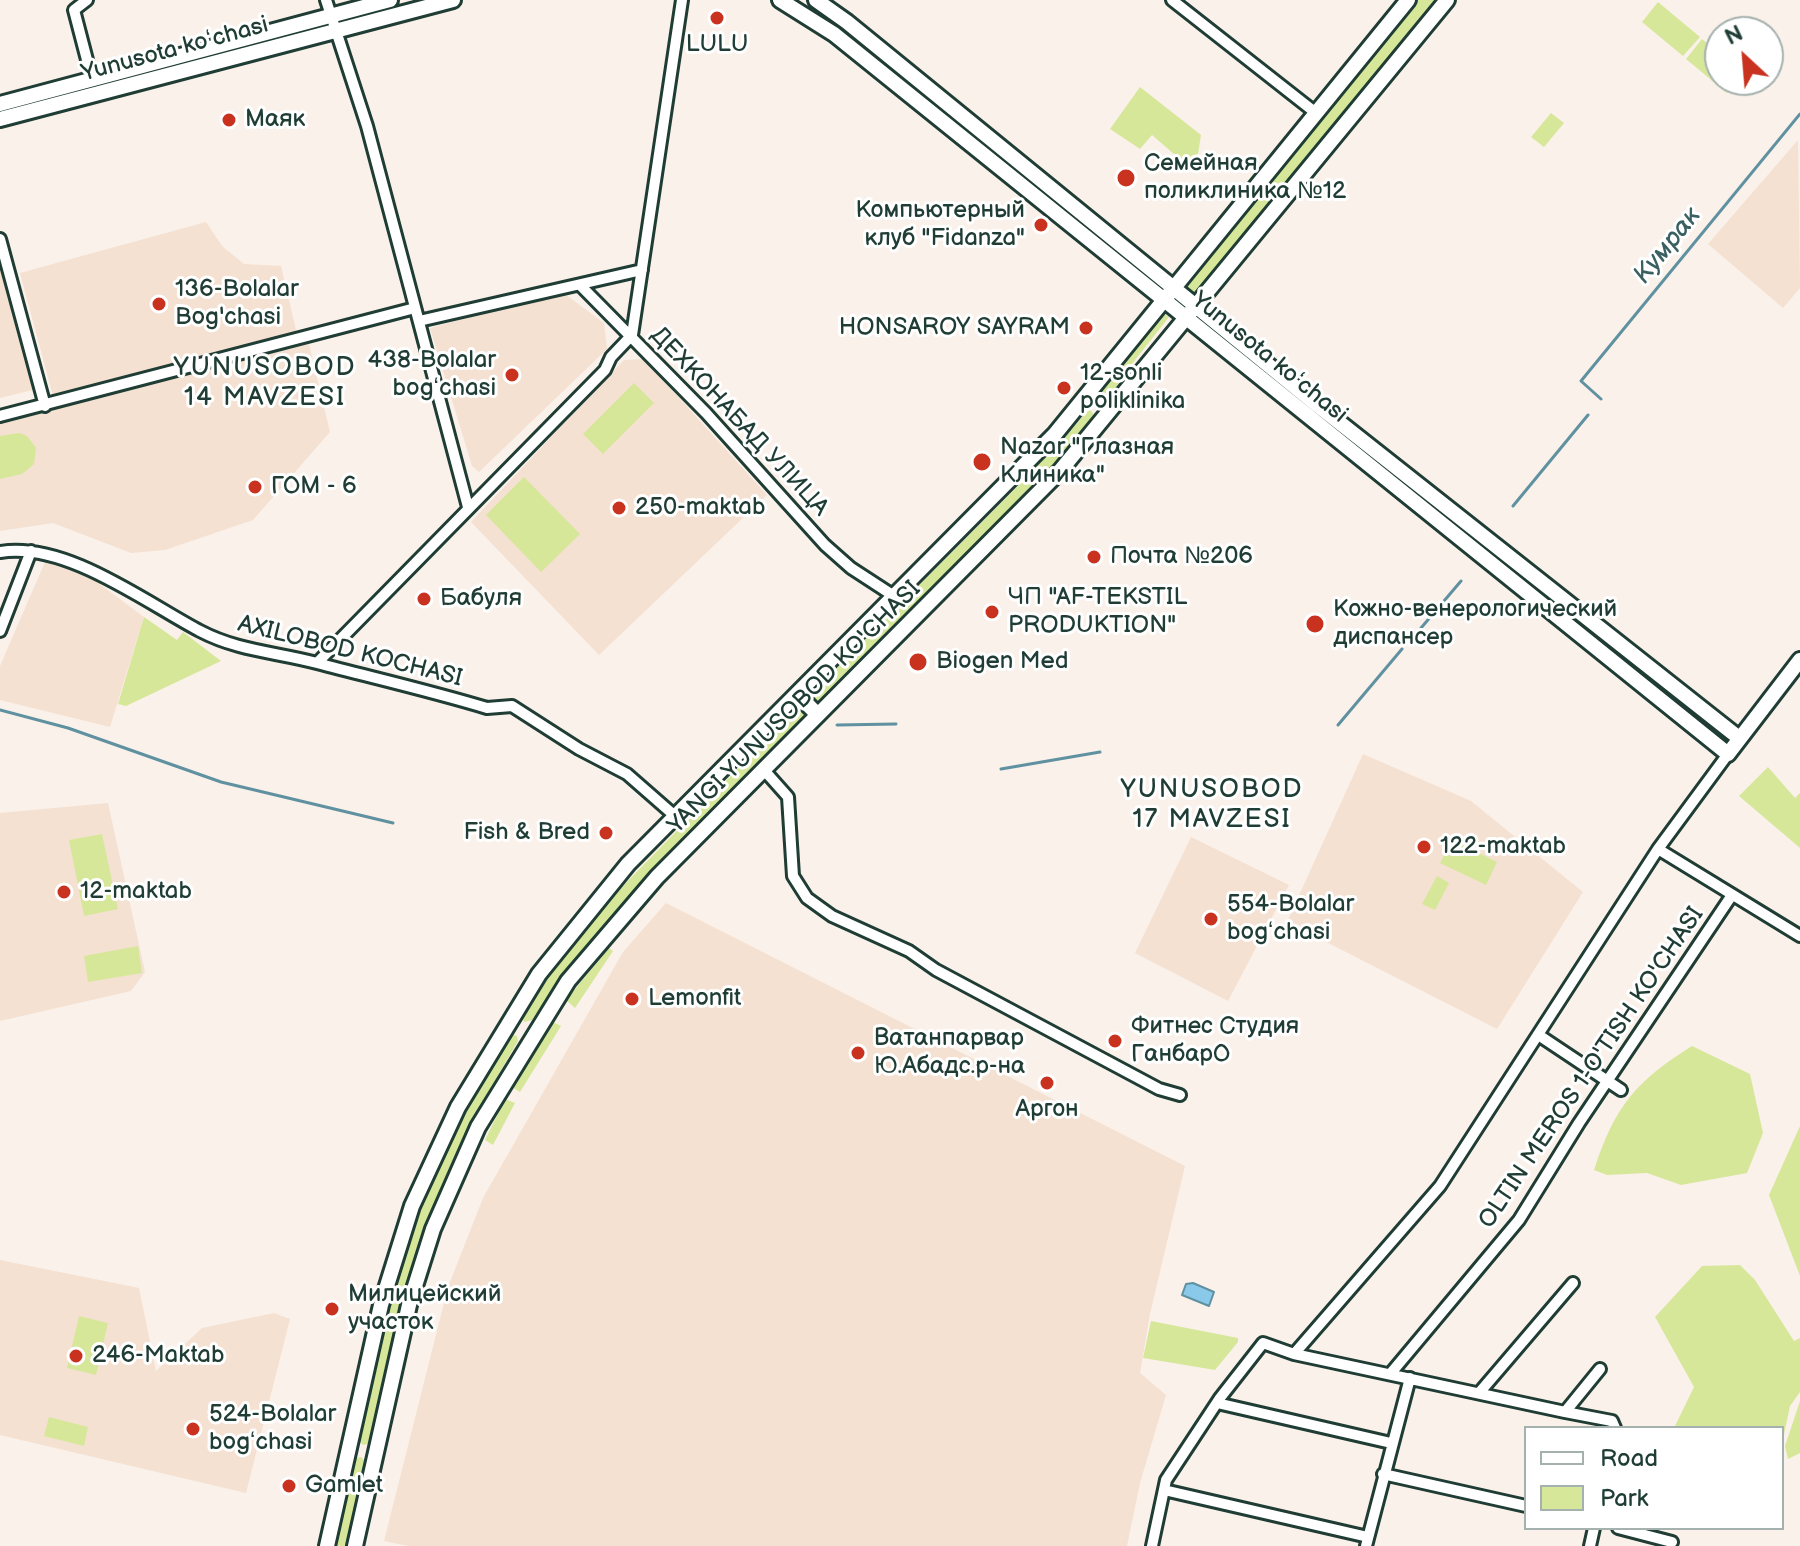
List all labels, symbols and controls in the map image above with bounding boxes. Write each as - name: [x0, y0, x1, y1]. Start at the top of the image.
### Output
- marker: LULU: [708, 9, 726, 27]
- street label: Yunusota koʻchasi: [78, 11, 272, 89]
- north arrow: [1704, 16, 1784, 96]
- text: N: [1721, 20, 1747, 52]
- place label: LULU: [686, 31, 748, 59]
- place label: Маяк: [245, 106, 305, 134]
- marker: Маяк: [220, 111, 238, 129]
- place label: Семейная поликлиника №12: [1144, 150, 1346, 206]
- marker: Семейная поликлиника №12: [1115, 167, 1137, 189]
- place label: Компьютерный клуб "Fidanza": [855, 197, 1025, 253]
- water label: Кумрак: [1628, 201, 1708, 291]
- marker: Компьютерный клуб "Fidanza": [1032, 216, 1050, 234]
- place label: 136-Bolalar Bog'chasi: [175, 276, 299, 332]
- street label: Yunusota koʻchasi: [1185, 286, 1353, 430]
- marker: 136-Bolalar Bog'chasi: [150, 295, 168, 313]
- place label: HONSAROY SAYRAM: [839, 314, 1070, 342]
- marker: HONSAROY SAYRAM: [1077, 319, 1095, 337]
- street label: ДЕХКОНАБАД УЛИЦА: [644, 321, 834, 523]
- place label: 438-Bolalar bogʻchasi: [368, 347, 496, 403]
- district label: YUNUSOBOD 14 MAVZESI: [174, 352, 356, 414]
- place label: 12-sonli poliklinika: [1080, 360, 1185, 416]
- marker: 438-Bolalar bogʻchasi: [503, 366, 521, 384]
- marker: 12-sonli poliklinika: [1055, 379, 1073, 397]
- place label: Nazar "Глазная Клиника": [1000, 434, 1174, 490]
- marker: Nazar "Глазная Клиника": [971, 451, 993, 473]
- place label: ГОМ - 6: [271, 473, 357, 501]
- marker: ГОМ - 6: [246, 478, 264, 496]
- place label: 250-maktab: [635, 494, 765, 522]
- marker: 250-maktab: [610, 499, 628, 517]
- place label: Почта №206: [1110, 543, 1253, 571]
- marker: Почта №206: [1085, 548, 1103, 566]
- street label: YANGI YUNUSOBOD KO'CHASI: [663, 576, 927, 840]
- place label: ЧП "AF-TEKSTIL PRODUKTION": [1008, 584, 1187, 640]
- place label: Бабуля: [440, 585, 522, 613]
- marker: Бабуля: [415, 590, 433, 608]
- place label: Кожно-венерологический диспансер: [1333, 596, 1617, 652]
- marker: ЧП "AF-TEKSTIL PRODUKTION": [983, 603, 1001, 621]
- street label: AXILOBOD KOCHASI: [235, 610, 465, 694]
- marker: Кожно-венерологический диспансер: [1304, 613, 1326, 635]
- place label: Biogen Med: [936, 648, 1069, 676]
- marker: Biogen Med: [907, 651, 929, 673]
- district label: YUNUSOBOD 17 MAVZESI: [1121, 774, 1303, 836]
- place label: Fish & Bred: [463, 819, 590, 847]
- marker: Fish & Bred: [597, 824, 615, 842]
- place label: 122-maktab: [1440, 833, 1566, 861]
- marker: 122-maktab: [1415, 838, 1433, 856]
- place label: 12-maktab: [80, 878, 192, 906]
- marker: 12-maktab: [55, 883, 73, 901]
- place label: 554-Bolalar bogʻchasi: [1227, 891, 1354, 947]
- street label: OLTIN MEROS 1-O'TISH KO'CHASI: [1473, 902, 1711, 1234]
- marker: 554-Bolalar bogʻchasi: [1202, 910, 1220, 928]
- place label: Lemonfit: [648, 985, 741, 1013]
- marker: Lemonfit: [623, 990, 641, 1008]
- place label: Фитнес Студия ГанбарО: [1131, 1013, 1299, 1069]
- place label: Ватанпарвар Ю.Абадс.р-на: [874, 1025, 1025, 1081]
- marker: Фитнес Студия ГанбарО: [1106, 1032, 1124, 1050]
- marker: Ватанпарвар Ю.Абадс.р-на: [849, 1044, 867, 1062]
- marker: Аргон: [1038, 1074, 1056, 1092]
- place label: Аргон: [1016, 1096, 1078, 1124]
- place label: Милицейский участок: [348, 1281, 501, 1337]
- marker: Милицейский участок: [323, 1300, 341, 1318]
- place label: 246-Maktab: [92, 1342, 224, 1370]
- marker: 246-Maktab: [67, 1347, 85, 1365]
- place label: 524-Bolalar bogʻchasi: [209, 1401, 336, 1457]
- marker: 524-Bolalar bogʻchasi: [184, 1420, 202, 1438]
- legend: [1524, 1426, 1784, 1530]
- text: Road: [1600, 1444, 1658, 1473]
- place label: Gamlet: [305, 1472, 383, 1500]
- marker: Gamlet: [280, 1477, 298, 1495]
- text: Park: [1600, 1484, 1648, 1513]

